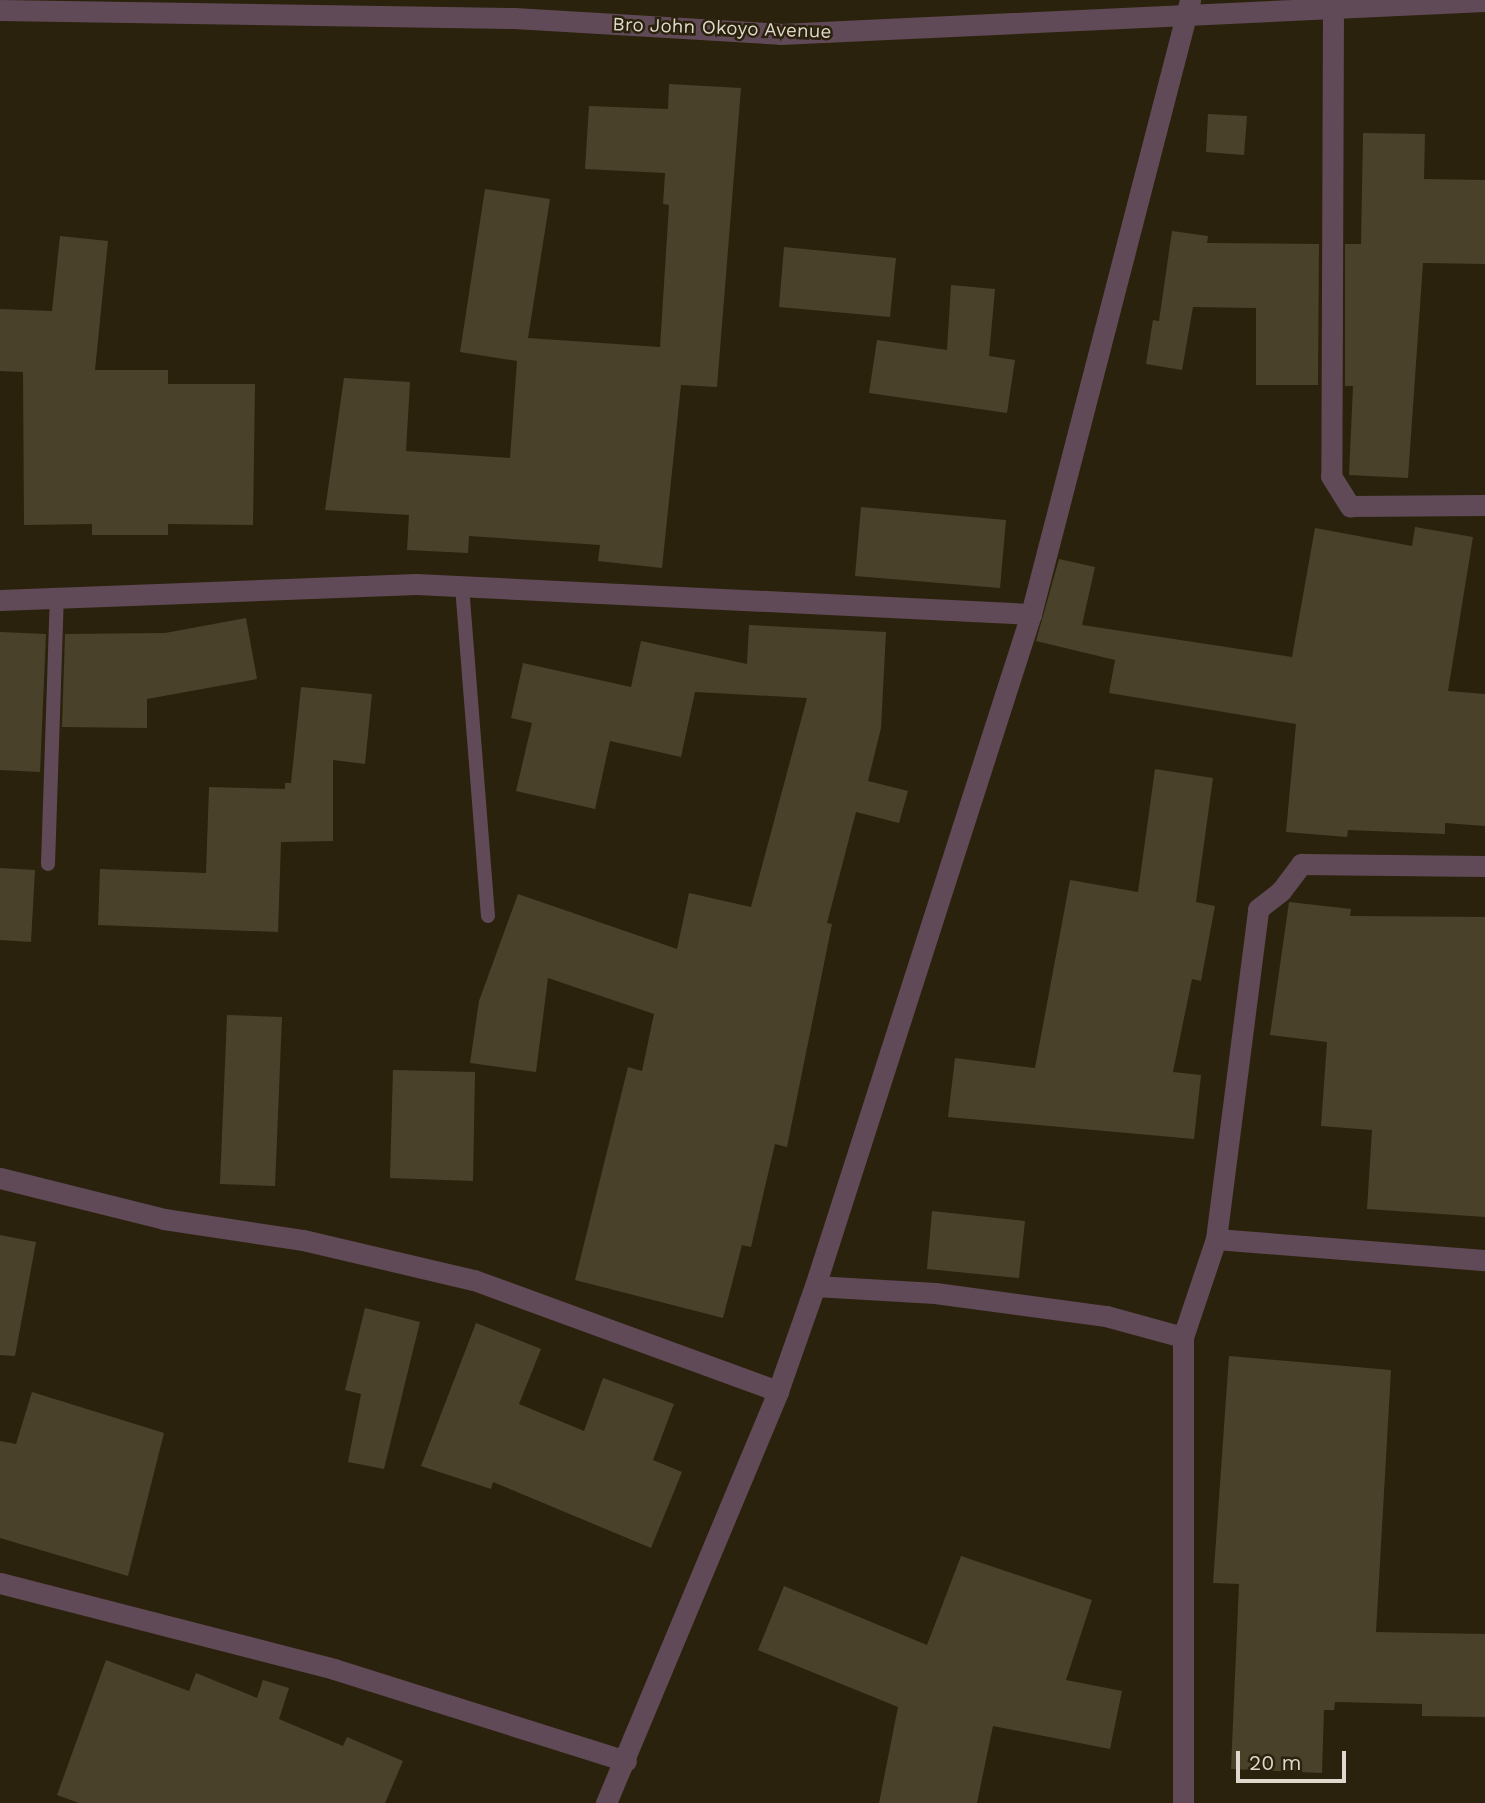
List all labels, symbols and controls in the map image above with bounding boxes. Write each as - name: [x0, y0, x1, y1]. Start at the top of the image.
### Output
- street label: Bro John Okoyo Avenue: [612, 13, 832, 43]
- scale bar: [1240, 1736, 1350, 1780]
- text: 20 m: [1249, 1750, 1301, 1775]

